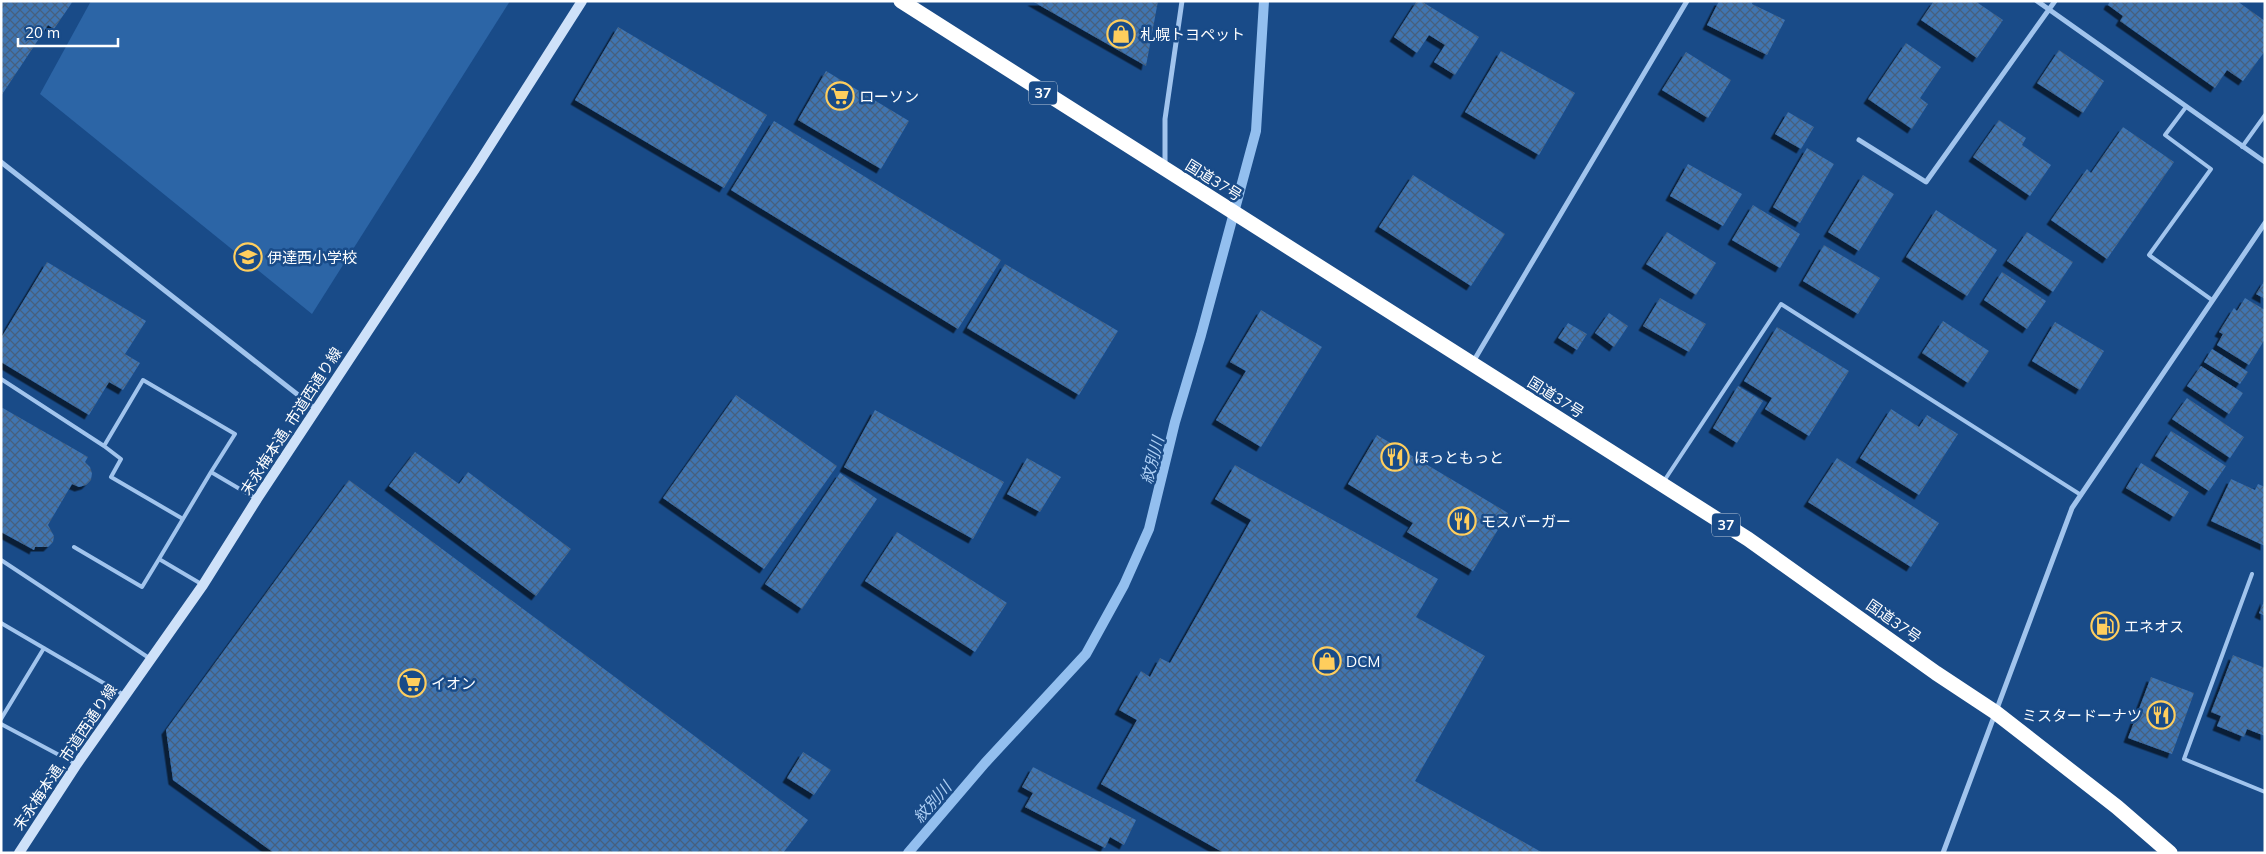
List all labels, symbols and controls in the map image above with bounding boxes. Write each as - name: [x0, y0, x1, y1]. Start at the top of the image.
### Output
- scale bar: [18, 15, 118, 47]
- shop icon: 札幌トヨペット: [1106, 19, 1136, 49]
- text: 20 m: [25, 23, 60, 42]
- place label: 札幌トヨペット: [1140, 25, 1245, 44]
- supermarket icon: ローソン: [825, 81, 855, 111]
- road number: 37: [1029, 82, 1057, 105]
- place label: ローソン: [859, 87, 919, 106]
- street label: 国道37号: [1182, 155, 1246, 205]
- school or university icon: 伊達西小学校: [233, 242, 263, 272]
- place label: 伊達西小学校: [267, 248, 357, 267]
- street label: 末永梅本通, 市道西通り線: [236, 344, 346, 498]
- street label: 国道37号: [1524, 372, 1588, 422]
- water label: 紋別川: [1136, 432, 1168, 486]
- restaurant icon: ほっともっと: [1380, 442, 1410, 472]
- place label: ほっともっと: [1414, 448, 1504, 467]
- restaurant icon: モスバーガー: [1447, 506, 1477, 536]
- place label: モスバーガー: [1481, 512, 1571, 531]
- road number: 37: [1712, 514, 1740, 536]
- street label: 国道37号: [1863, 595, 1925, 647]
- fuel station icon: エネオス: [2090, 611, 2120, 641]
- place label: エネオス: [2124, 617, 2184, 636]
- shop icon: DCM: [1312, 646, 1342, 676]
- place label: DCM: [1346, 652, 1380, 671]
- supermarket icon: イオン: [397, 668, 427, 698]
- place label: イオン: [431, 674, 476, 693]
- street label: 末永梅本通, 市道西通り線: [9, 680, 121, 834]
- restaurant icon: ミスタードーナツ: [2146, 700, 2176, 730]
- place label: ミスタードーナツ: [2022, 706, 2142, 725]
- water label: 紋別川: [909, 776, 957, 827]

